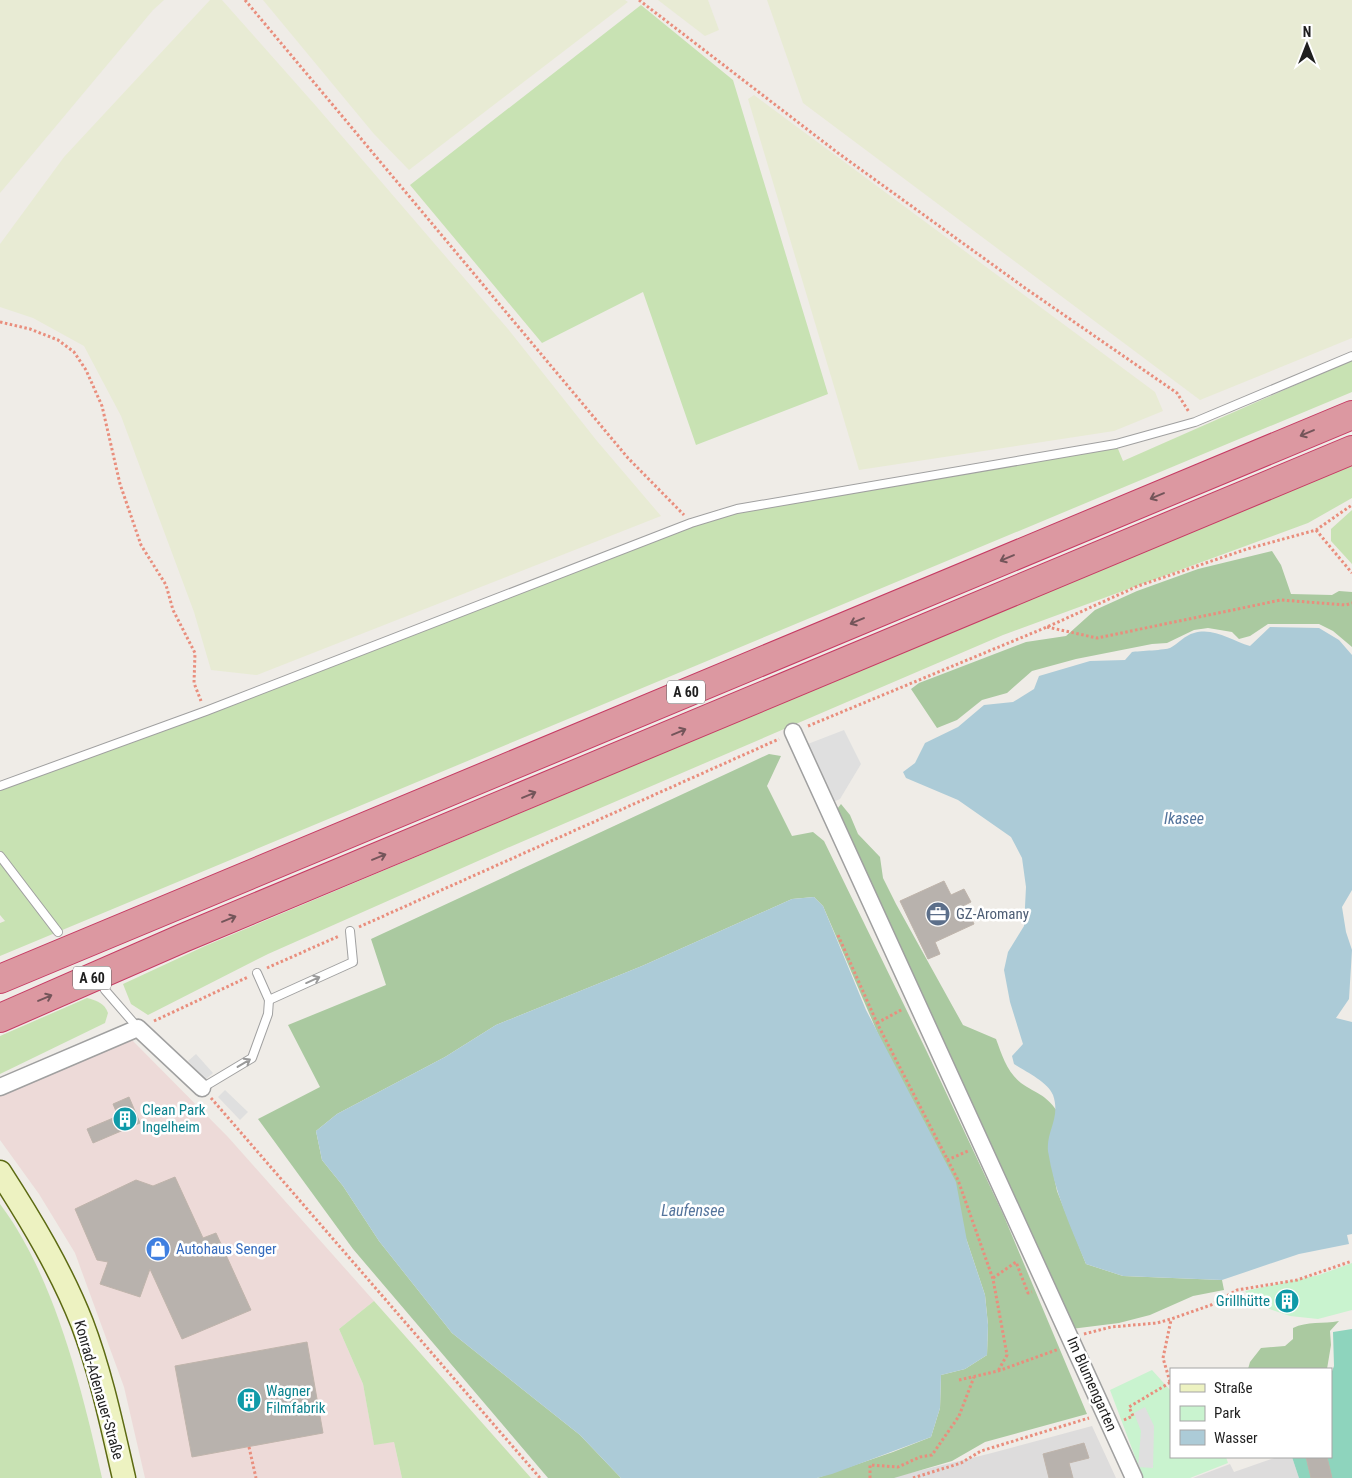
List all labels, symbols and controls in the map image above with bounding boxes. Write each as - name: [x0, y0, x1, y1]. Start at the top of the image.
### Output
- north arrow: [1282, 20, 1332, 70]
- text: N: [1303, 24, 1311, 40]
- one-way arrow: [1300, 429, 1315, 439]
- one-way arrow: [1150, 492, 1165, 501]
- one-way arrow: [1000, 554, 1015, 564]
- one-way arrow: [850, 617, 865, 626]
- road number: A 60: [667, 680, 705, 704]
- one-way arrow: [671, 727, 686, 736]
- one-way arrow: [521, 789, 536, 799]
- water label: Ikasee: [1164, 809, 1204, 828]
- one-way arrow: [371, 852, 386, 862]
- office icon: GZ-Aromany: [925, 901, 951, 927]
- place label: GZ-Aromany: [956, 905, 1029, 923]
- one-way arrow: [221, 914, 236, 923]
- road number: A 60: [73, 966, 111, 990]
- one-way arrow: [305, 975, 320, 984]
- one-way arrow: [37, 993, 52, 1003]
- one-way arrow: [236, 1058, 250, 1068]
- place label: Clean Park Ingelheim: [142, 1101, 206, 1136]
- building icon: Clean Park Ingelheim: [112, 1106, 138, 1132]
- water label: Laufensee: [661, 1201, 725, 1220]
- shop icon: Autohaus Senger: [145, 1236, 171, 1262]
- place label: Autohaus Senger: [176, 1240, 277, 1258]
- building icon: Grillhütte: [1274, 1288, 1300, 1314]
- place label: Grillhütte: [1216, 1292, 1270, 1310]
- street label: Konrad-Adenauer-Straße: [70, 1318, 128, 1462]
- street label: Im Blumengarten: [1063, 1334, 1121, 1434]
- legend: [1170, 1368, 1332, 1458]
- text: Straße: [1214, 1379, 1253, 1397]
- place label: Wagner Filmfabrik: [266, 1382, 326, 1417]
- building icon: Wagner Filmfabrik: [236, 1387, 262, 1413]
- text: Park: [1214, 1404, 1241, 1422]
- text: Wasser: [1214, 1429, 1258, 1447]

